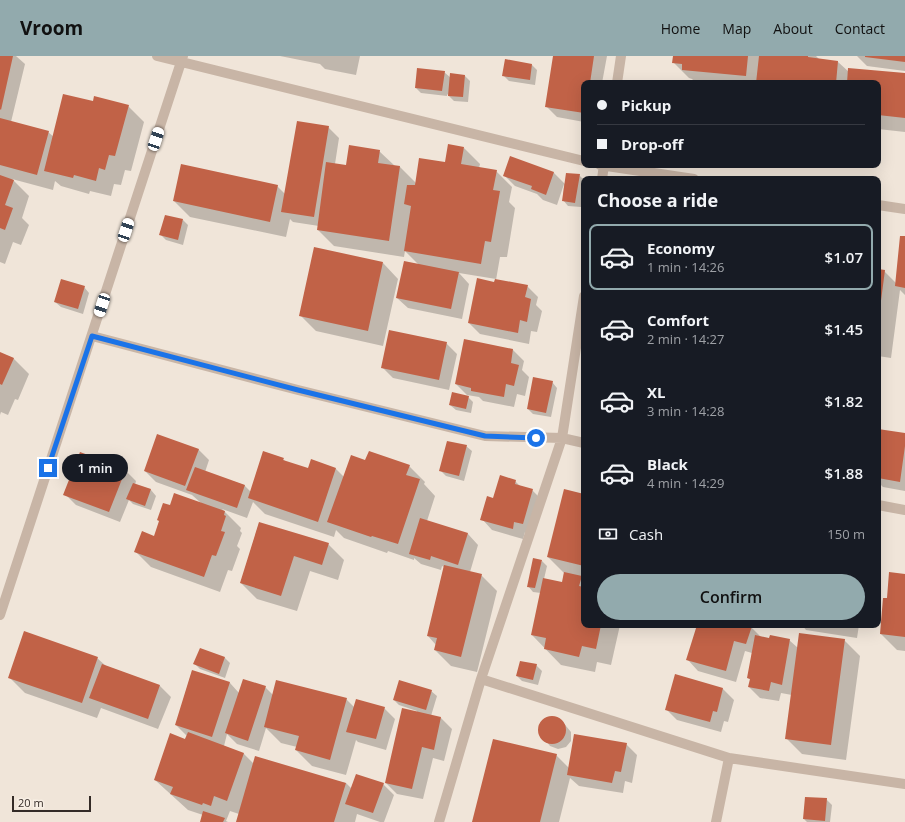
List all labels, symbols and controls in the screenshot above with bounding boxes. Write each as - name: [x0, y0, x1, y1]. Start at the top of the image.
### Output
- text: Vroom: [20, 15, 83, 41]
- text: Home: [661, 19, 700, 38]
- text: Map: [722, 19, 751, 38]
- text: About: [773, 19, 813, 38]
- text: Contact: [835, 19, 885, 38]
- text: Pickup: [621, 95, 671, 115]
- car: [147, 126, 165, 152]
- text: Drop-off: [621, 134, 683, 154]
- text: Choose a ride: [597, 188, 718, 212]
- car: [117, 217, 135, 243]
- text: Economy: [647, 238, 715, 258]
- icon: car: [599, 239, 635, 275]
- text: $1.07: [825, 247, 863, 267]
- text: 1 min · 14:26: [647, 258, 724, 276]
- car: [93, 292, 111, 318]
- text: Comfort: [647, 310, 709, 330]
- icon: car: [599, 311, 635, 347]
- text: $1.45: [825, 319, 863, 339]
- text: 2 min · 14:27: [647, 330, 724, 348]
- text: XL: [647, 382, 665, 402]
- icon: car: [599, 383, 635, 419]
- text: $1.82: [825, 391, 863, 411]
- text: 3 min · 14:28: [647, 402, 724, 420]
- route start: [527, 429, 545, 447]
- callout: 1 min: [62, 454, 128, 482]
- text: Black: [647, 454, 688, 474]
- icon: car: [599, 455, 635, 491]
- route end: [39, 459, 57, 477]
- text: 1 min: [77, 459, 113, 477]
- text: $1.88: [825, 463, 863, 483]
- text: 4 min · 14:29: [647, 474, 724, 492]
- icon: cash: [597, 523, 619, 545]
- text: Cash: [629, 524, 663, 544]
- text: 150 m: [827, 525, 865, 543]
- button: Confirm: [597, 574, 865, 620]
- scale bar: [12, 794, 91, 813]
- text: 20 m: [18, 795, 44, 810]

